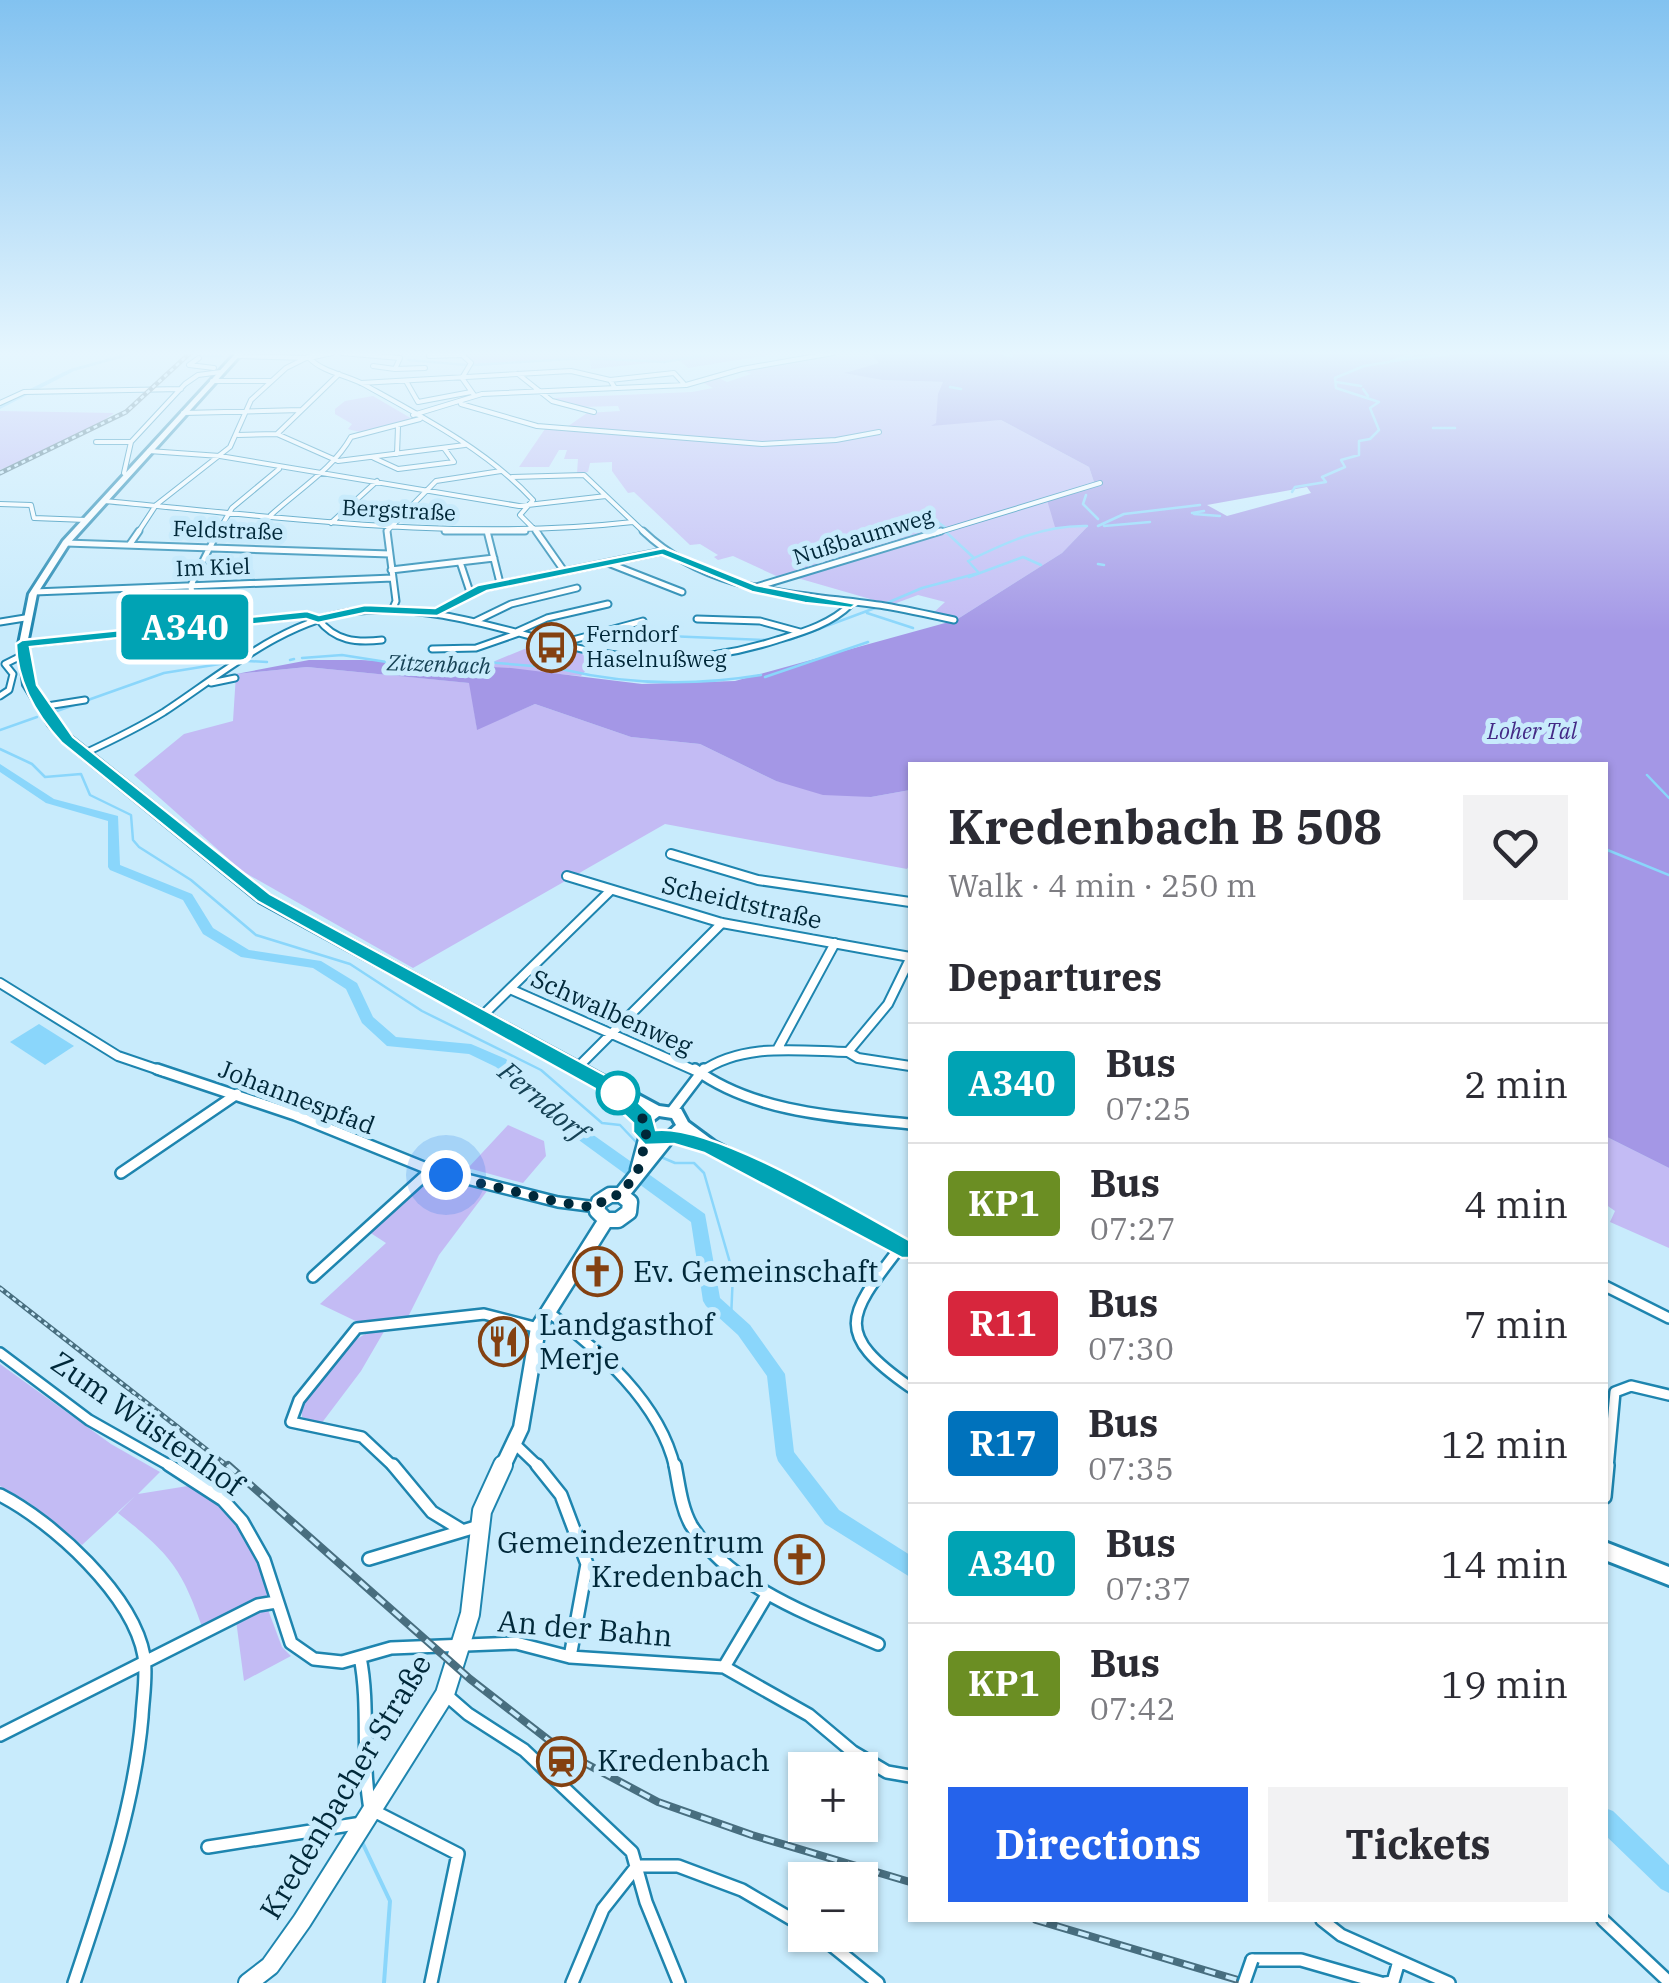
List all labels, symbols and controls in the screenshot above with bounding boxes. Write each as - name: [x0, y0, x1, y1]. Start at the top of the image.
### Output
- street label: Bergstraße: [341, 492, 457, 527]
- street label: Nußbaumweg: [789, 500, 937, 571]
- street label: Feldstraße: [172, 513, 284, 546]
- street label: Im Kiel: [175, 551, 251, 582]
- line badge: A340: [115, 594, 255, 660]
- text: A340: [141, 604, 229, 650]
- place label: Ferndorf Haselnußweg: [586, 619, 727, 673]
- bus stop icon: Ferndorf Haselnußweg: [525, 621, 577, 673]
- water label: Zitzenbach: [385, 647, 492, 680]
- park label: Loher Tal: [1486, 716, 1578, 745]
- text: Kredenbach B 508: [948, 795, 1382, 857]
- button: heart: [1463, 795, 1568, 900]
- text: Walk · 4 min · 250 m: [948, 864, 1256, 906]
- street label: Scheidtstraße: [659, 867, 825, 936]
- text: Departures: [948, 952, 1162, 1001]
- street label: Schwalbenweg: [526, 961, 699, 1062]
- text: Bus: [1105, 1038, 1176, 1087]
- street label: Johannespfad: [214, 1052, 380, 1141]
- water label: Ferndorf: [490, 1052, 600, 1152]
- text: 2 min: [1464, 1059, 1568, 1108]
- text: A340: [968, 1060, 1055, 1106]
- unlabelled marker: [597, 1072, 639, 1114]
- text: 07:25: [1105, 1087, 1192, 1129]
- your location: [421, 1150, 471, 1200]
- text: Bus: [1090, 1158, 1160, 1207]
- text: 4 min: [1464, 1179, 1568, 1228]
- text: KP1: [968, 1180, 1040, 1226]
- text: 07:27: [1090, 1207, 1176, 1249]
- church icon: Ev. Gemeinschaft: [572, 1246, 624, 1298]
- place label: Ev. Gemeinschaft: [633, 1251, 878, 1290]
- text: Bus: [1088, 1278, 1158, 1327]
- text: 7 min: [1464, 1299, 1568, 1348]
- text: R11: [969, 1300, 1037, 1346]
- place label: Landgasthof Merje: [539, 1304, 716, 1377]
- restaurant icon: Landgasthof Merje: [478, 1316, 530, 1368]
- text: 07:30: [1088, 1327, 1174, 1369]
- street label: Zum Wüstenhof: [44, 1342, 253, 1505]
- text: Bus: [1088, 1398, 1158, 1447]
- text: 12 min: [1441, 1419, 1568, 1468]
- text: R17: [969, 1420, 1037, 1466]
- text: 07:35: [1088, 1447, 1174, 1489]
- text: Bus: [1105, 1518, 1176, 1567]
- place label: Gemeindezentrum Kredenbach: [497, 1522, 764, 1595]
- church icon: Gemeindezentrum Kredenbach: [773, 1534, 825, 1586]
- text: 14 min: [1441, 1539, 1568, 1588]
- text: A340: [968, 1540, 1055, 1586]
- text: 07:37: [1105, 1567, 1192, 1609]
- street label: An der Bahn: [496, 1600, 674, 1655]
- text: Bus: [1090, 1638, 1160, 1687]
- street label: Kredenbacher Straße: [250, 1647, 439, 1926]
- text: 19 min: [1441, 1659, 1568, 1708]
- text: KP1: [968, 1660, 1040, 1706]
- text: 07:42: [1090, 1687, 1176, 1729]
- station icon: Kredenbach: [536, 1735, 588, 1787]
- place label: Kredenbach: [597, 1740, 770, 1779]
- map controls: [788, 1752, 878, 1952]
- button: +: [788, 1752, 878, 1842]
- button: Directions: [948, 1787, 1248, 1902]
- button: Tickets: [1268, 1787, 1568, 1902]
- button: −: [788, 1862, 878, 1952]

